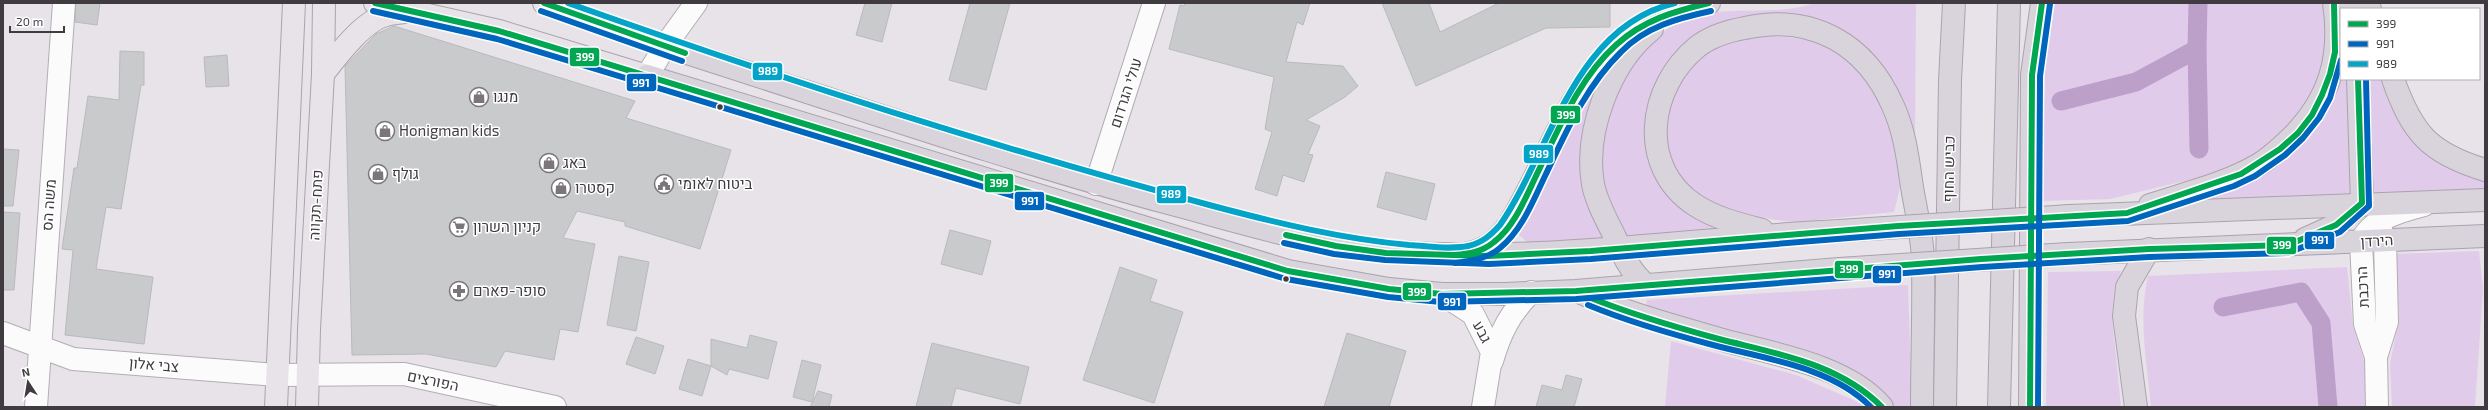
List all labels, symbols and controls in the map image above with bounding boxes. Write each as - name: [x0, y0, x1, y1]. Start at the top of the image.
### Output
- scale bar: [10, 8, 64, 34]
- legend: [2340, 8, 2480, 80]
- text: 20 m: [16, 14, 43, 28]
- text: 399: [2376, 16, 2397, 30]
- text: 991: [2376, 36, 2395, 50]
- line badge: 399: [569, 47, 600, 67]
- text: 399: [575, 50, 595, 63]
- street label: עולי הגרדום: [1105, 55, 1145, 130]
- text: 989: [2376, 56, 2397, 70]
- line badge: 989: [752, 62, 783, 81]
- text: 989: [758, 64, 778, 77]
- line badge: 991: [626, 73, 657, 92]
- text: 991: [632, 76, 650, 89]
- shop icon: מנגו: [468, 86, 490, 108]
- place label: מנגו: [493, 87, 518, 105]
- unlabelled marker: [715, 102, 725, 112]
- line badge: 399: [1550, 105, 1581, 124]
- text: 399: [1556, 108, 1576, 121]
- shop icon: Honigman kids: [374, 120, 396, 142]
- place label: Honigman kids: [399, 121, 499, 139]
- street label: כביש החוף: [1938, 135, 1958, 203]
- line badge: 989: [1523, 144, 1554, 164]
- text: 989: [1529, 147, 1549, 160]
- shop icon: באג: [538, 152, 560, 174]
- place label: באג: [563, 153, 586, 171]
- shop icon: גולף: [367, 163, 389, 185]
- place label: גולף: [392, 164, 419, 182]
- street label: פתח-תקווה: [304, 169, 326, 241]
- public building icon: ביטוח לאומי: [653, 173, 675, 195]
- line badge: 399: [984, 173, 1014, 193]
- place label: ביטוח לאומי: [678, 174, 752, 192]
- text: 399: [989, 176, 1009, 189]
- shop icon: קסטרו: [550, 177, 572, 199]
- street label: משה הס: [37, 178, 59, 231]
- place label: קסטרו: [575, 178, 615, 196]
- line badge: 989: [1156, 185, 1187, 204]
- text: 989: [1161, 187, 1181, 200]
- line badge: 991: [1014, 191, 1045, 211]
- text: 991: [1021, 194, 1039, 207]
- supermarket icon: קניון השרון: [448, 216, 470, 238]
- place label: קניון השרון: [473, 217, 541, 235]
- street label: הירדן: [2360, 230, 2394, 250]
- line badge: 991: [2304, 231, 2335, 250]
- text: 991: [2311, 233, 2329, 246]
- line badge: 399: [2266, 236, 2297, 255]
- text: 399: [2272, 238, 2292, 251]
- line badge: 399: [1834, 260, 1864, 279]
- text: 399: [1839, 262, 1859, 275]
- line badge: 991: [1872, 265, 1902, 284]
- street label: הרכבת: [2352, 266, 2372, 308]
- text: 991: [1878, 267, 1896, 280]
- unlabelled marker: [1281, 274, 1291, 284]
- pharmacy icon: סופר-פארם: [448, 280, 470, 302]
- place label: סופר-פארם: [473, 281, 546, 299]
- line badge: 399: [1402, 282, 1432, 301]
- text: 399: [1407, 285, 1427, 298]
- line badge: 991: [1437, 292, 1467, 311]
- text: 991: [1443, 295, 1461, 308]
- street label: גבע: [1470, 317, 1496, 346]
- street label: צבי אלון: [128, 353, 180, 375]
- north arrow: [8, 362, 48, 402]
- text: N: [21, 365, 31, 379]
- street label: הפורצים: [406, 366, 461, 394]

